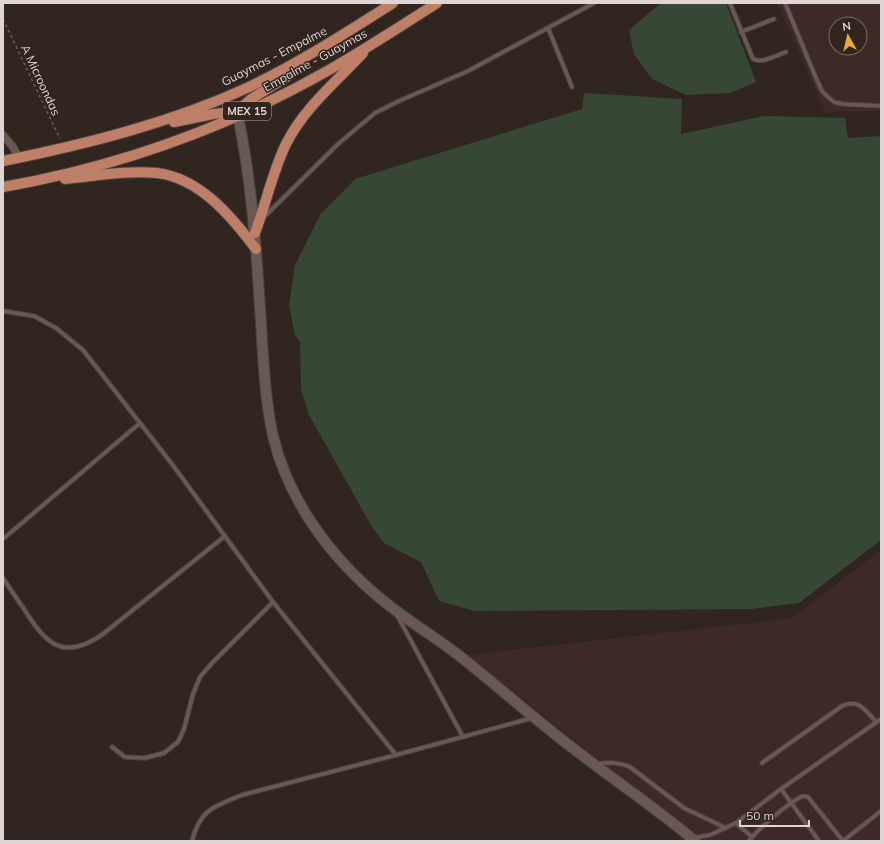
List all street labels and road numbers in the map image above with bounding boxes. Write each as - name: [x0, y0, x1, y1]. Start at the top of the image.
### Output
- street label: Guaymas - Empalme: [219, 23, 329, 89]
- street label: Empalme - Guaymas: [261, 25, 369, 95]
- street label: A Microondas: [18, 42, 64, 118]
- road number: MEX 15: [223, 102, 271, 120]

